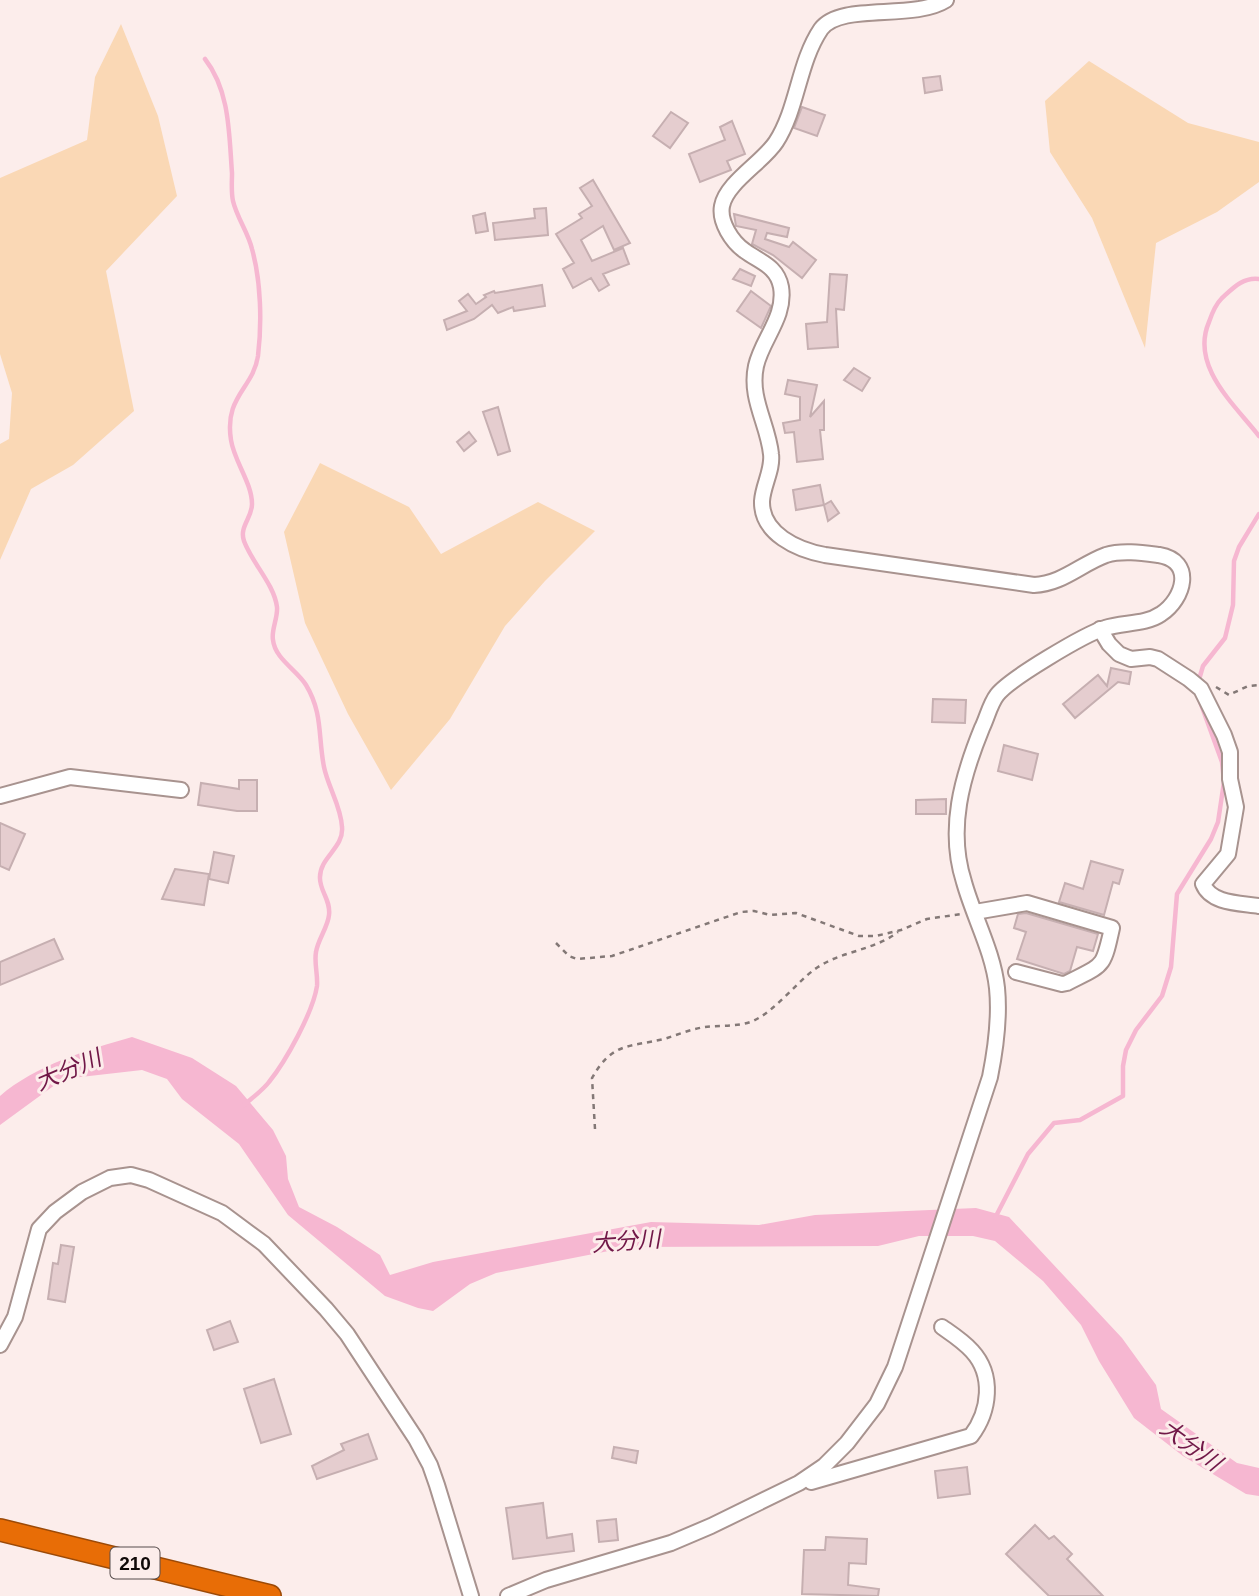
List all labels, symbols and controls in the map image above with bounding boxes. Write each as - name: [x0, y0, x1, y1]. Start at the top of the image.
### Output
- water label: 大分川: [31, 1043, 108, 1095]
- water label: 大分川: [591, 1225, 664, 1256]
- water label: 大分川: [1155, 1414, 1229, 1478]
- road number: 210: [110, 1548, 160, 1578]

